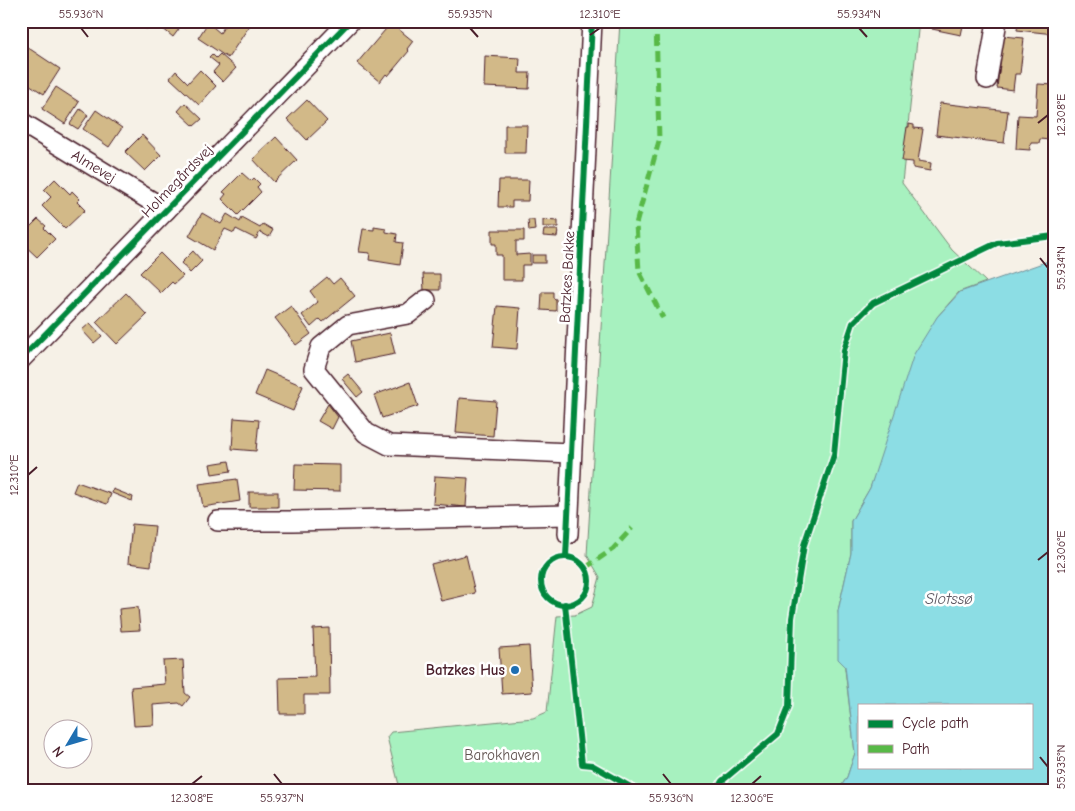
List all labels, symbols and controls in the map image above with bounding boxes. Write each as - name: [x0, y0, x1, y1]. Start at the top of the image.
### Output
- text: 55.936°N: [59, 7, 103, 21]
- text: 55.935°N: [448, 7, 492, 21]
- text: 12.310°E: [579, 7, 621, 21]
- text: 55.934°N: [837, 7, 881, 21]
- text: 12.308°E: [1054, 94, 1068, 136]
- street label: Holmegårdsvej: [138, 141, 216, 221]
- street label: Almevej: [68, 146, 119, 187]
- street label: Batzkes Bakke: [556, 230, 578, 324]
- text: 55.934°N: [1054, 246, 1068, 290]
- text: 12.310°E: [7, 454, 21, 496]
- text: 12.306°E: [1054, 531, 1068, 573]
- water label: Slotssø: [925, 590, 973, 608]
- place label: Batzkes Hus: [426, 661, 505, 679]
- marker: Batzkes Hus: [509, 664, 521, 676]
- legend: [858, 704, 1032, 768]
- text: Cycle path: [902, 714, 969, 732]
- north arrow: [42, 718, 92, 768]
- text: Path: [902, 740, 930, 758]
- text: N: [49, 743, 68, 761]
- text: 55.935°N: [1054, 745, 1068, 789]
- park label: Barokhaven: [464, 746, 540, 764]
- text: 12.308°E: [171, 791, 213, 805]
- text: 55.937°N: [260, 791, 304, 805]
- text: 55.936°N: [649, 791, 693, 805]
- text: 12.306°E: [731, 791, 773, 805]

